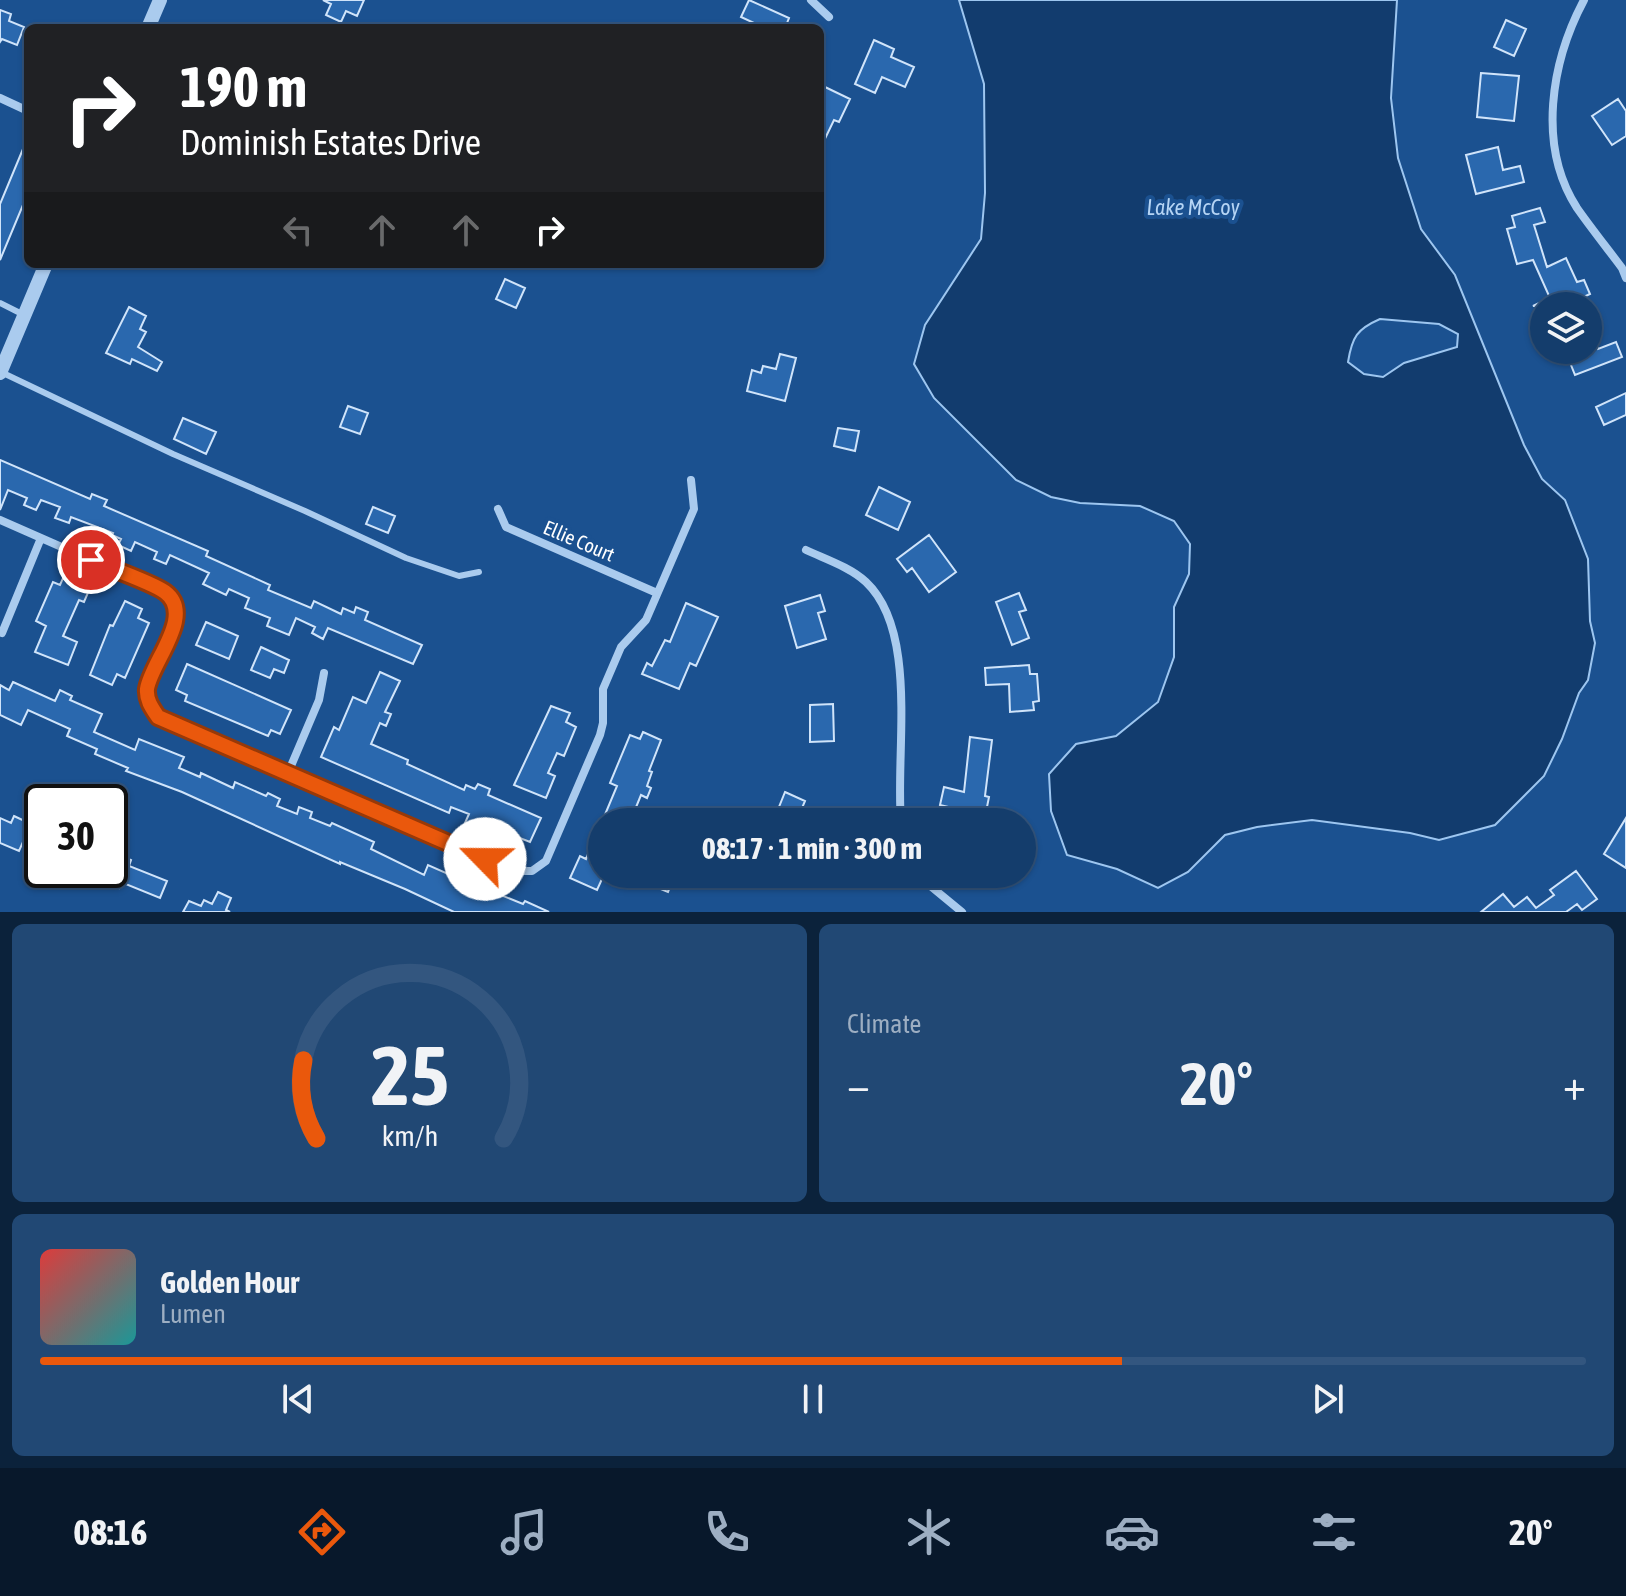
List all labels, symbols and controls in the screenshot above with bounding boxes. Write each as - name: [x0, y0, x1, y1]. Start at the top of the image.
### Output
- text: 190 m: [180, 55, 307, 119]
- icon: right: [48, 56, 152, 160]
- text: Dominish Estates Drive: [180, 121, 481, 163]
- water label: Lake McCoy: [1147, 194, 1240, 220]
- icon: left: [276, 208, 320, 252]
- icon: ahead: [360, 208, 404, 252]
- icon: ahead: [444, 208, 488, 252]
- icon: right: [528, 208, 572, 252]
- map controls: [1530, 292, 1602, 364]
- button: layers: [1530, 292, 1602, 364]
- street label: Ellie Court: [540, 515, 618, 566]
- pin: [57, 526, 125, 594]
- icon: arrive: [69, 538, 113, 582]
- speed limit sign: 30: [24, 784, 128, 888]
- position arrow: [443, 817, 527, 901]
- text: 08:17 · 1 min · 300 m: [702, 831, 922, 865]
- text: Climate: [847, 1009, 921, 1039]
- text: 25: [370, 1027, 449, 1123]
- text: 20°: [1180, 1049, 1253, 1118]
- text: −: [847, 1059, 870, 1109]
- text: +: [1563, 1059, 1586, 1109]
- text: km/h: [381, 1119, 438, 1152]
- text: Golden Hour: [160, 1265, 299, 1299]
- text: Lumen: [160, 1299, 226, 1329]
- icon: previous: [276, 1377, 320, 1421]
- icon: pause: [791, 1377, 835, 1421]
- icon: next: [1306, 1377, 1350, 1421]
- icon: directions: [294, 1504, 350, 1560]
- icon: music: [496, 1504, 552, 1560]
- icon: phone: [699, 1504, 755, 1560]
- icon: climate: [901, 1504, 957, 1560]
- icon: car: [1104, 1504, 1160, 1560]
- icon: filters: [1306, 1504, 1362, 1560]
- text: 08:16: [73, 1511, 147, 1553]
- text: 20°: [1509, 1511, 1553, 1553]

